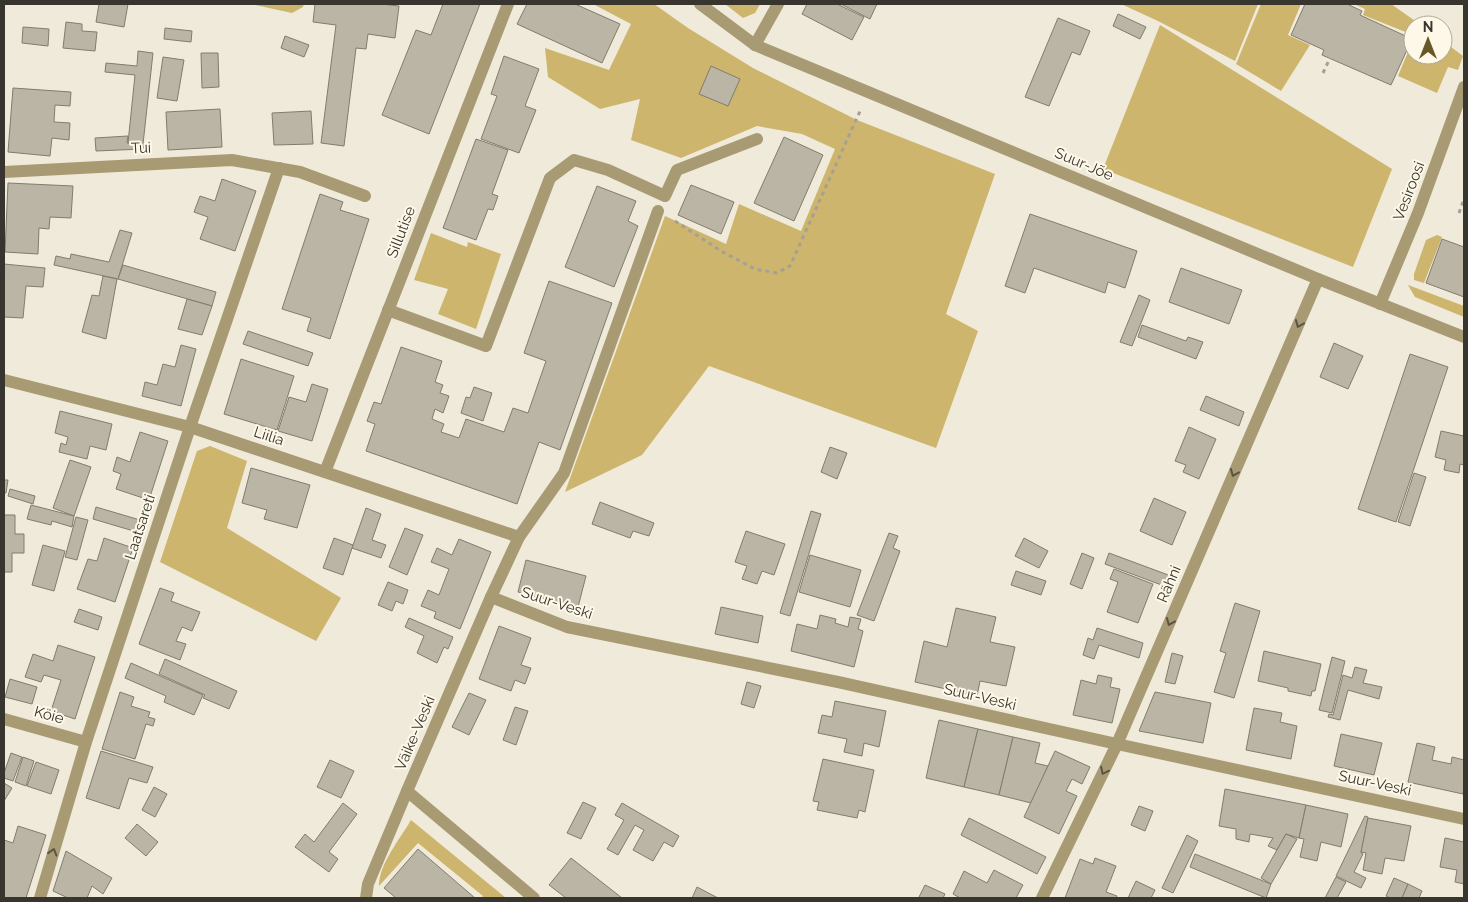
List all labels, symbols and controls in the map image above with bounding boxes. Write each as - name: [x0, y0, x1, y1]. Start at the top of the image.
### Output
- north arrow: [1403, 15, 1453, 65]
- text: N: [1423, 19, 1433, 35]
- street label: Tui: [131, 138, 151, 158]
- street label: Suur-Jõe: [1052, 144, 1116, 184]
- street label: Vesiroosi: [1390, 159, 1428, 223]
- street label: Sillutise: [383, 203, 419, 260]
- one-way arrow: [1294, 319, 1305, 328]
- street label: Liilia: [252, 423, 286, 449]
- one-way arrow: [1230, 468, 1241, 477]
- street label: Laatsareti: [121, 492, 159, 562]
- street label: Rähni: [1153, 563, 1185, 605]
- street label: Suur-Veski: [519, 583, 595, 623]
- one-way arrow: [1165, 617, 1176, 626]
- street label: Suur-Veski: [942, 680, 1018, 714]
- street label: Väike-Veski: [391, 693, 439, 773]
- street label: Köie: [32, 702, 66, 728]
- one-way arrow: [1100, 766, 1110, 775]
- street label: Suur-Veski: [1337, 767, 1413, 799]
- one-way arrow: [48, 848, 58, 856]

